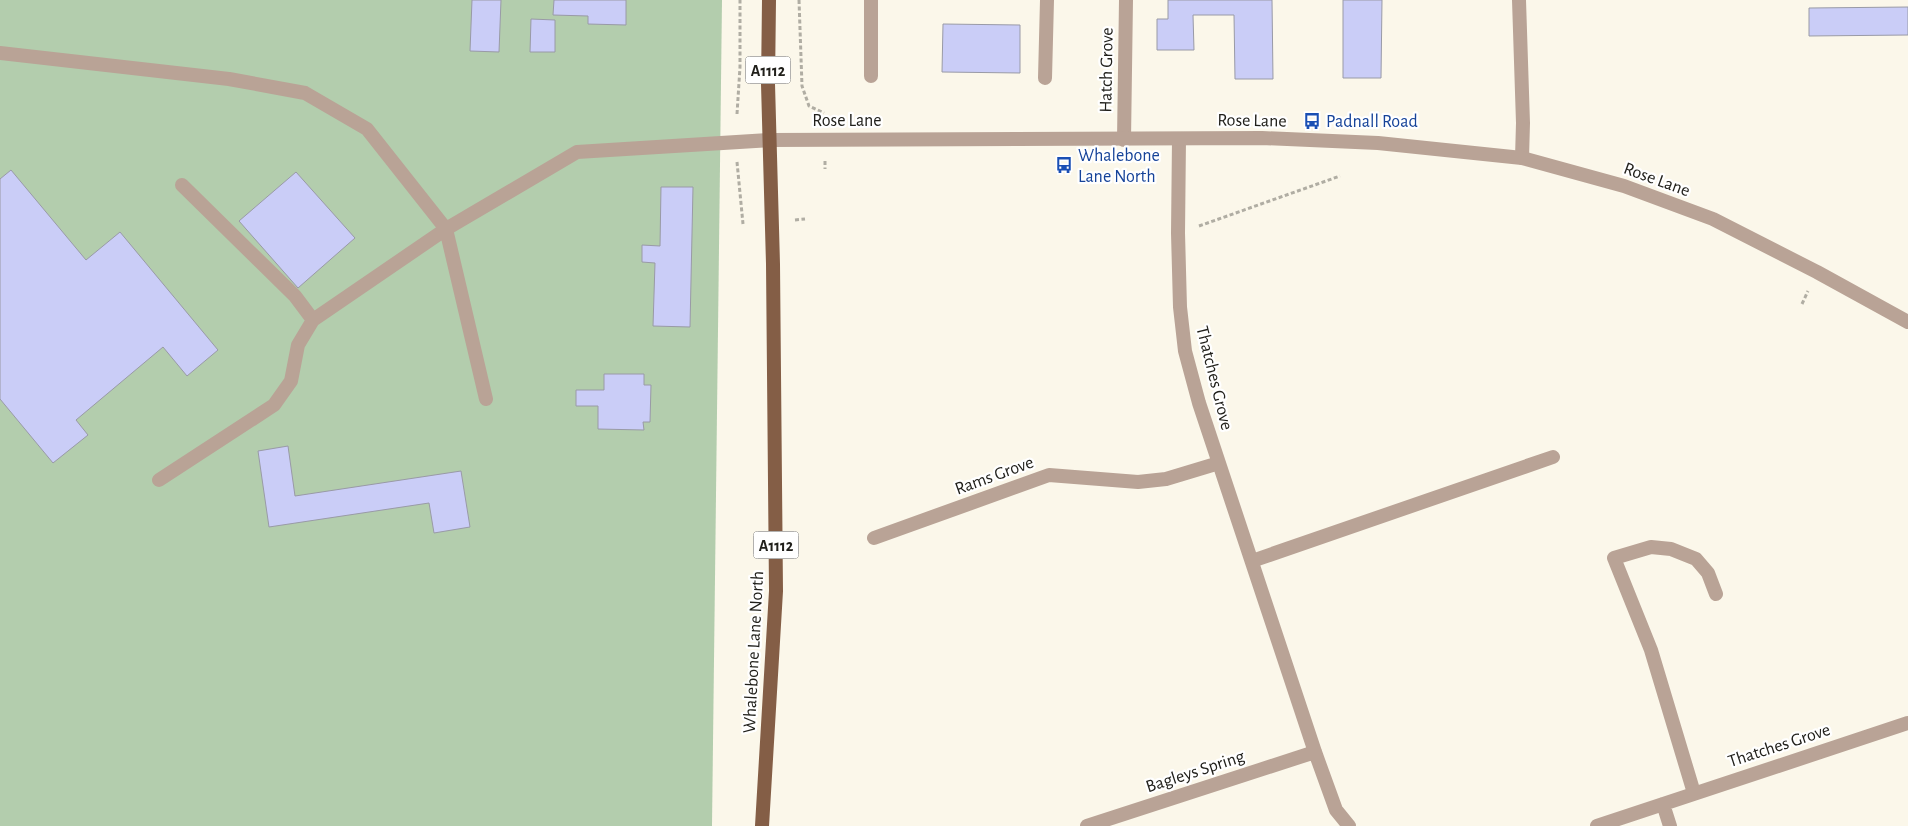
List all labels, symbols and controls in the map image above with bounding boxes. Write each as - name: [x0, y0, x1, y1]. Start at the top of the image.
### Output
- street label: Hatch Grove: [1097, 27, 1117, 113]
- road number: A1112: [746, 56, 790, 84]
- street label: Rose Lane: [1217, 111, 1287, 131]
- bus stop icon: Padnall Road: [1302, 111, 1322, 131]
- street label: Rose Lane: [812, 112, 882, 130]
- place label: Padnall Road: [1326, 113, 1418, 131]
- place label: Whalebone Lane North: [1078, 147, 1160, 186]
- bus stop icon: Whalebone Lane North: [1054, 155, 1074, 175]
- street label: Rose Lane: [1621, 160, 1692, 200]
- street label: Thatches Grove: [1192, 324, 1236, 432]
- street label: Rams Grove: [953, 453, 1036, 498]
- road number: A1112: [754, 532, 798, 558]
- street label: Whalebone Lane North: [741, 570, 767, 734]
- street label: Thatches Grove: [1726, 721, 1833, 771]
- street label: Bagleys Spring: [1144, 747, 1247, 796]

